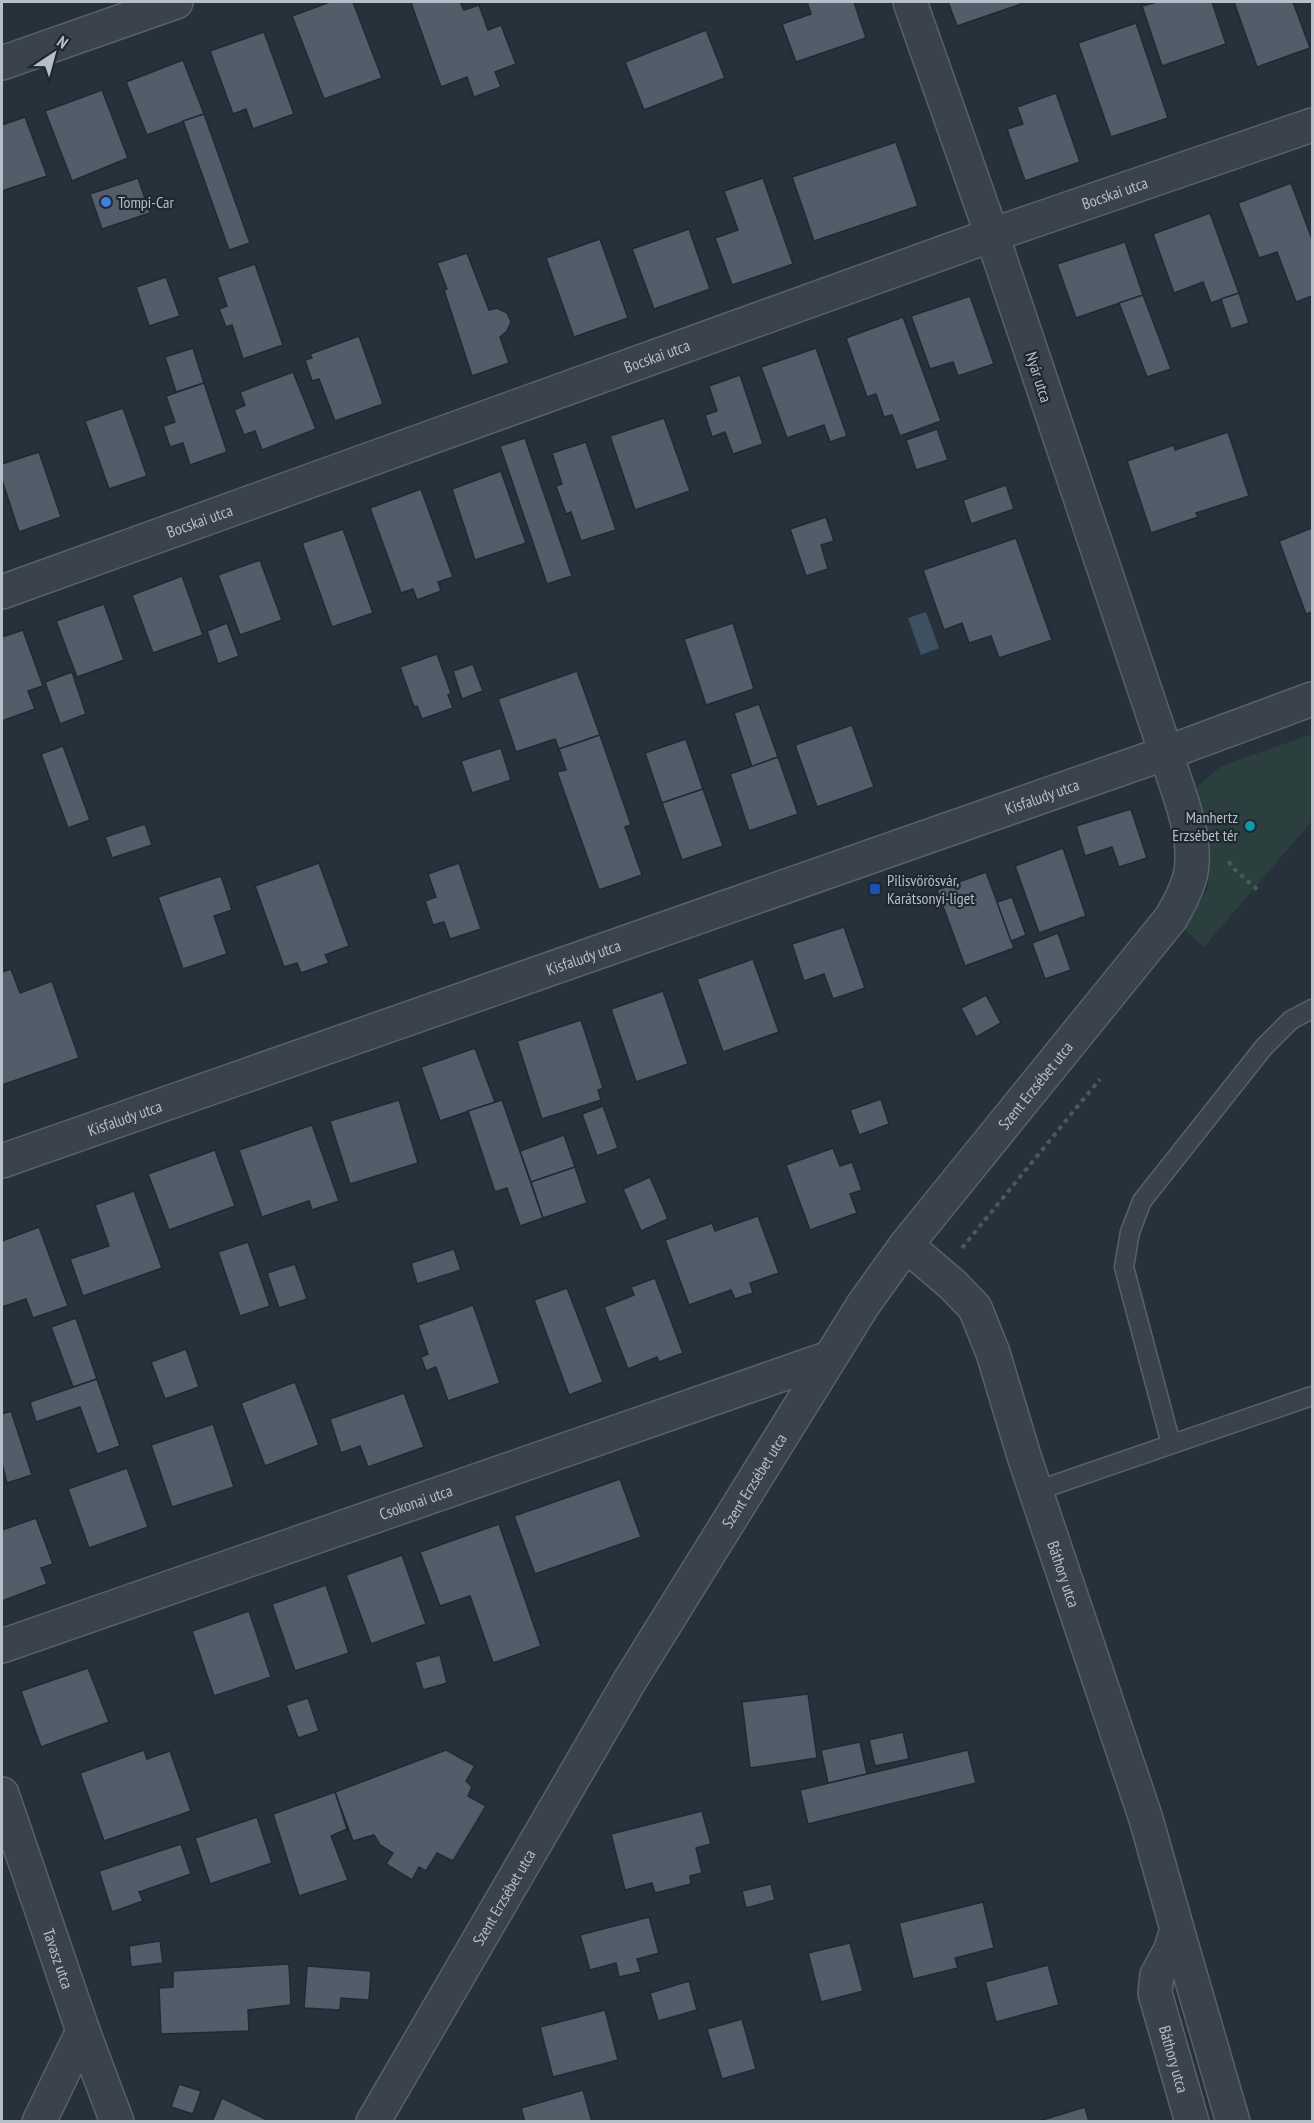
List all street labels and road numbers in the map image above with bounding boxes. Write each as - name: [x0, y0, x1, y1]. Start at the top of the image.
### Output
- street label: Bocskai utca: [1079, 172, 1150, 213]
- street label: Bocskai utca: [621, 335, 692, 377]
- street label: Nyár utca: [1021, 349, 1057, 405]
- street label: Bocskai utca: [164, 500, 235, 542]
- street label: Kisfaludy utca: [1002, 774, 1082, 819]
- street label: Kisfaludy utca: [544, 935, 623, 979]
- street label: Szent Erzsébet utca: [994, 1037, 1077, 1134]
- street label: Kisfaludy utca: [85, 1096, 164, 1140]
- street label: Szent Erzsébet utca: [717, 1430, 791, 1532]
- street label: Csokonai utca: [376, 1480, 455, 1524]
- street label: Báthory utca: [1043, 1538, 1084, 1610]
- street label: Szent Erzsébet utca: [468, 1846, 539, 1949]
- street label: Tavasz utca: [39, 1926, 78, 1991]
- street label: Báthory utca: [1155, 2023, 1193, 2095]

